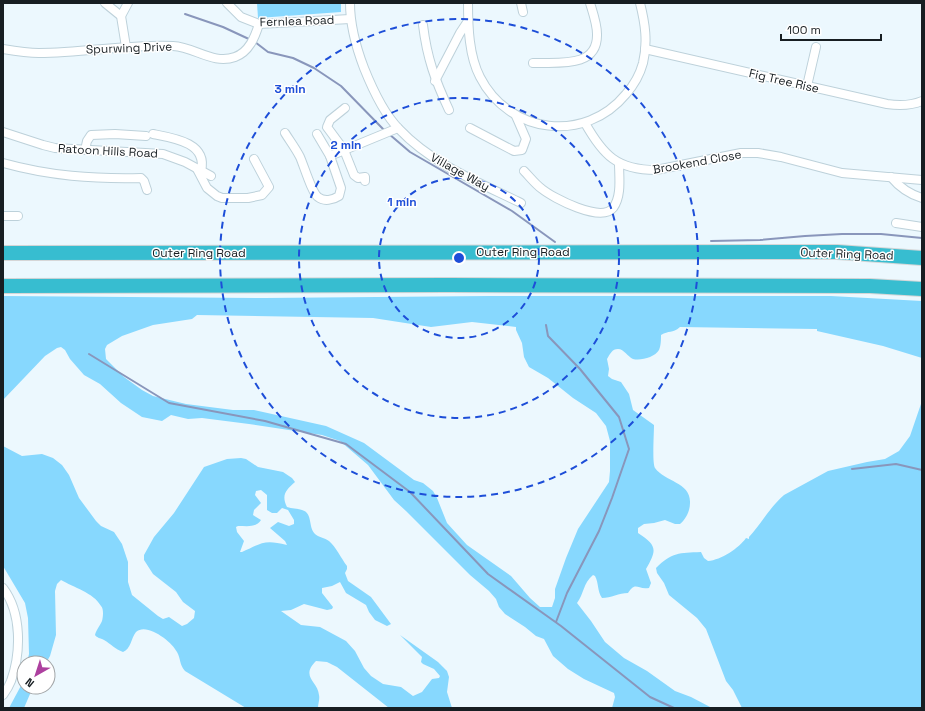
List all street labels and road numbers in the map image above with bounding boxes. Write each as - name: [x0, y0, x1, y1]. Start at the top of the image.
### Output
- street label: Fernlea Road: [259, 12, 335, 30]
- street label: Spurwing Drive: [86, 38, 172, 58]
- street label: Fig Tree Rise: [747, 65, 821, 97]
- street label: Ratoon Hills Road: [58, 140, 158, 162]
- street label: Brookend Close: [651, 146, 743, 178]
- street label: Village Way: [428, 149, 492, 195]
- street label: Outer Ring Road: [476, 244, 570, 260]
- street label: Outer Ring Road: [800, 244, 894, 264]
- street label: Outer Ring Road: [152, 245, 246, 261]

